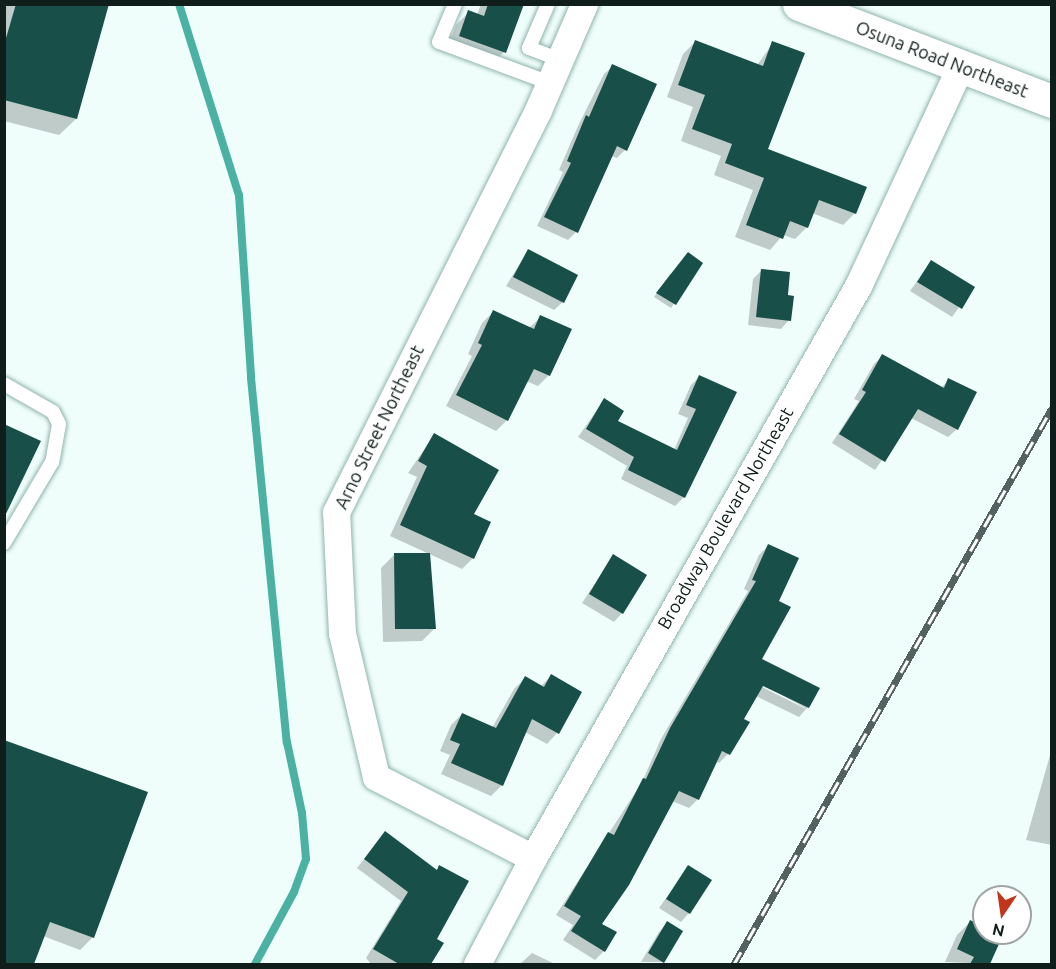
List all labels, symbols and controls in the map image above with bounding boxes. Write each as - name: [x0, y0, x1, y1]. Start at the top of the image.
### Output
- street label: Osuna Road Northeast: [853, 16, 1031, 102]
- street label: Arno Street Northeast: [330, 342, 428, 512]
- street label: Broadway Boulevard Northeast: [653, 403, 797, 633]
- north arrow: [972, 885, 1032, 945]
- text: N: [991, 920, 1006, 941]

